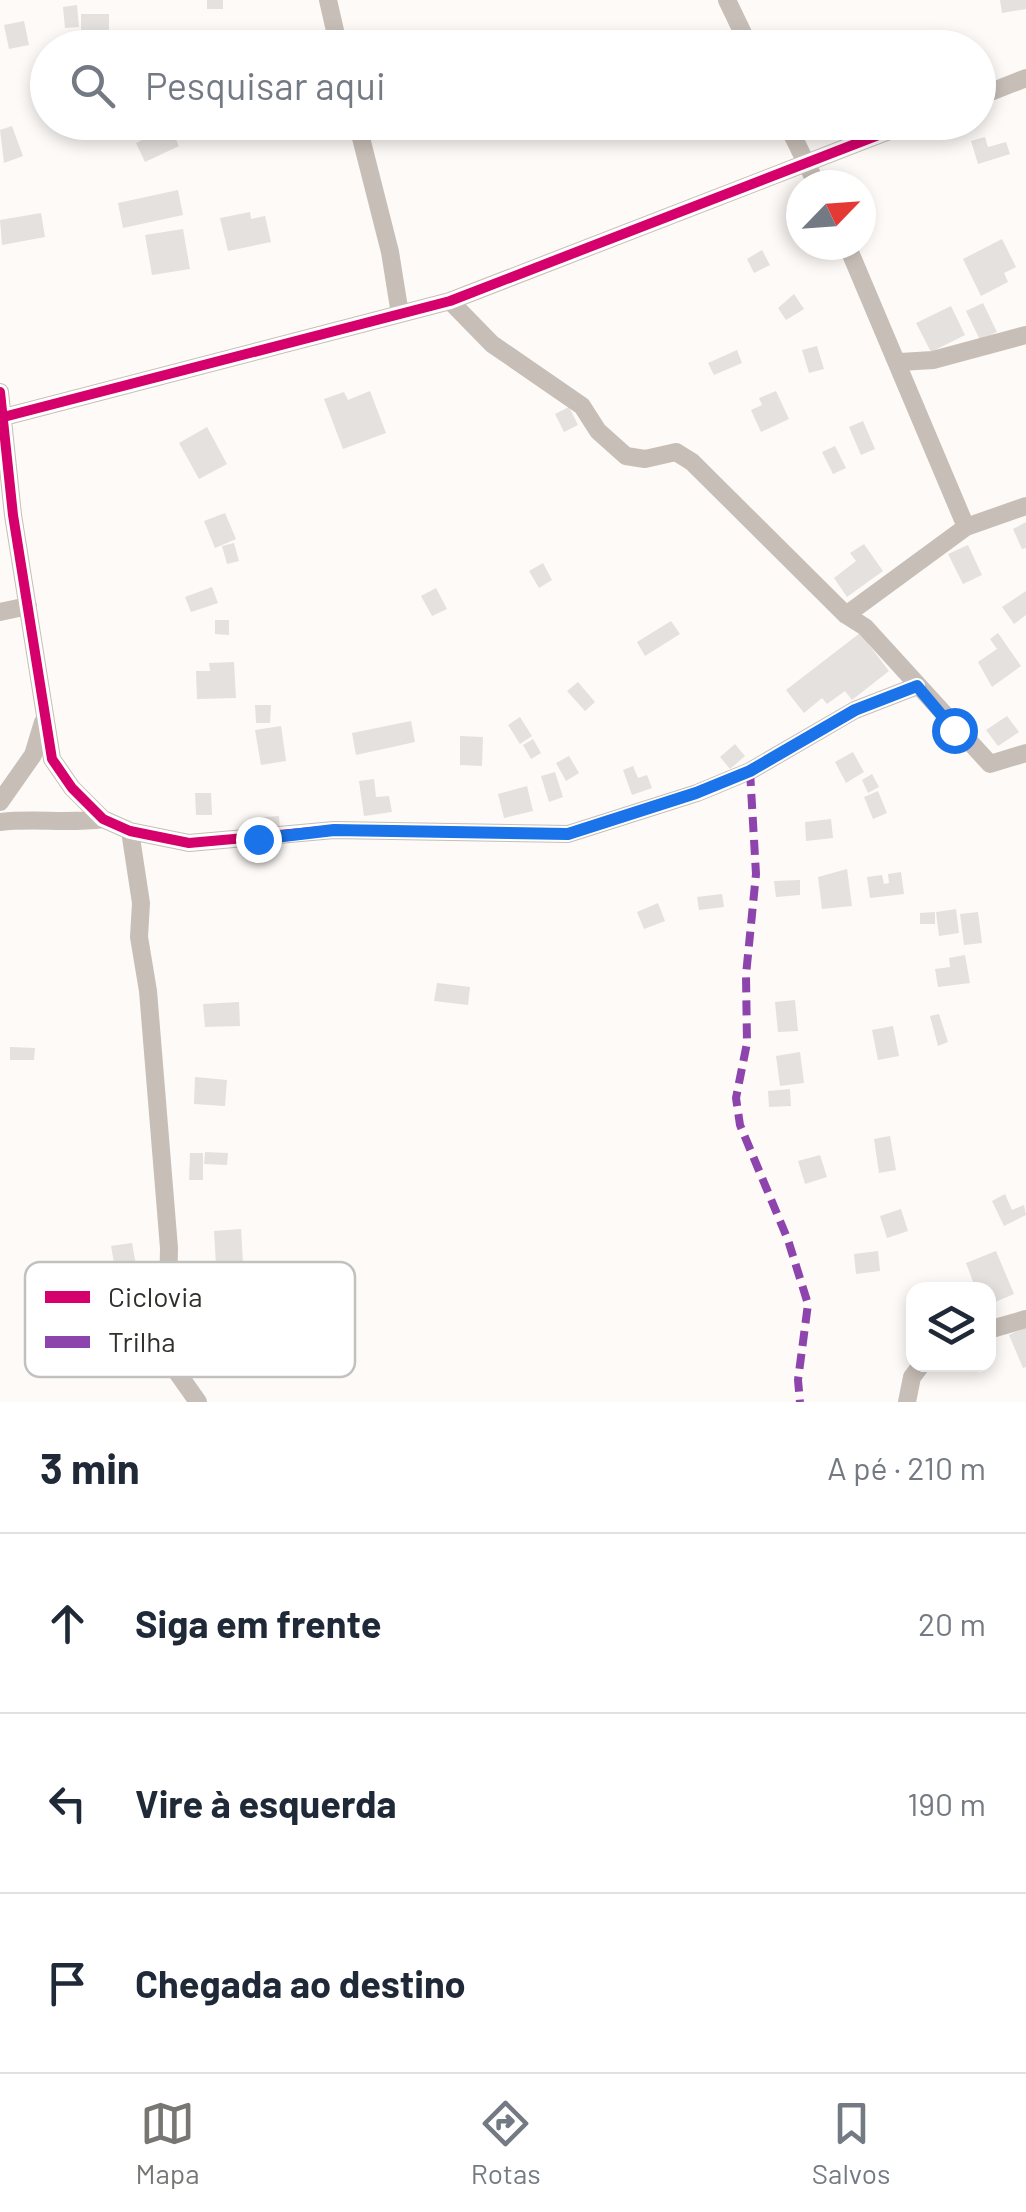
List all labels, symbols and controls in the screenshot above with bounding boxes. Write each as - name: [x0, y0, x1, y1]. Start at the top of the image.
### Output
- search box: [30, 30, 996, 140]
- icon: search: [65, 58, 120, 113]
- text: Pesquisar aqui: [145, 62, 386, 108]
- north arrow: [786, 170, 876, 260]
- route start: [932, 708, 978, 754]
- route end: [236, 817, 282, 863]
- legend: [25, 1262, 355, 1377]
- text: Ciclovia: [108, 1279, 203, 1313]
- map controls: [906, 1282, 996, 1372]
- button: layers: [906, 1282, 996, 1372]
- text: Trilha: [108, 1324, 176, 1358]
- text: 3 min: [40, 1442, 140, 1492]
- text: A pé · 210 m: [827, 1448, 986, 1486]
- icon: ahead: [40, 1596, 95, 1651]
- text: Siga em frente: [135, 1600, 381, 1646]
- text: 20 m: [918, 1604, 986, 1642]
- icon: left: [40, 1776, 95, 1831]
- text: Vire à esquerda: [135, 1780, 397, 1826]
- text: 190 m: [907, 1784, 986, 1822]
- icon: arrive: [40, 1956, 95, 2011]
- text: Chegada ao destino: [135, 1960, 466, 2006]
- tab: Mapa: [136, 2096, 200, 2190]
- tab: Rotas: [471, 2096, 541, 2190]
- tab: Salvos: [812, 2096, 890, 2190]

